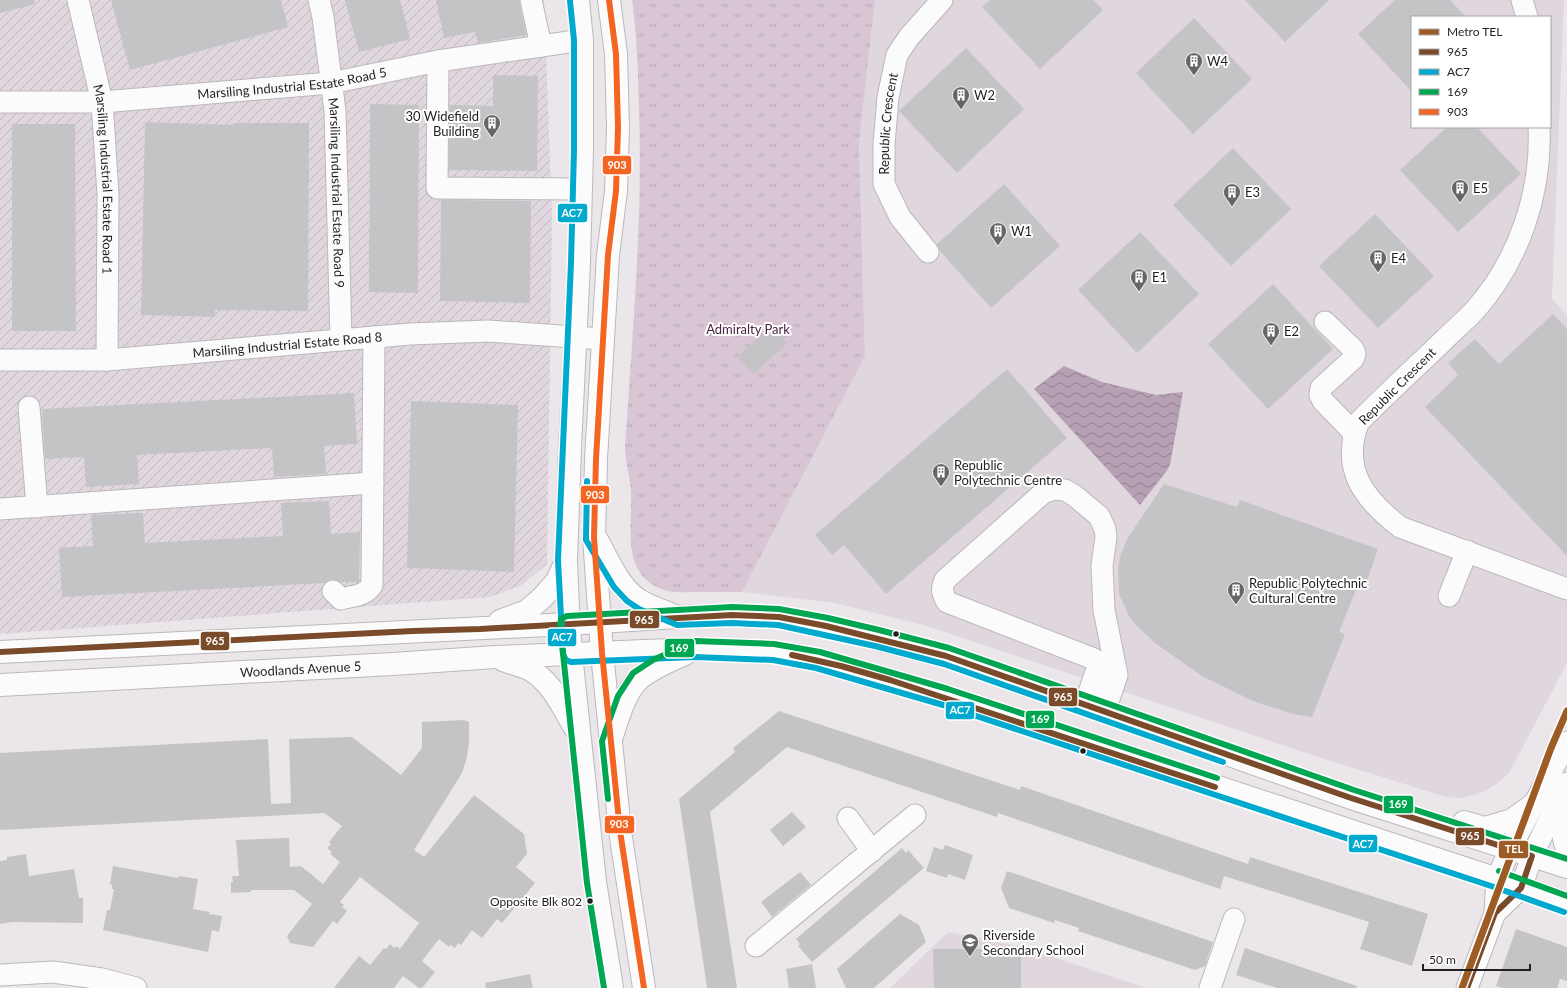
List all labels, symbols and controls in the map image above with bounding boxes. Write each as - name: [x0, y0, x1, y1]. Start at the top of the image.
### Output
- legend: [1411, 16, 1551, 128]
- text: Metro TEL: [1447, 24, 1502, 39]
- text: 965: [1447, 44, 1468, 59]
- building icon: W4: [1184, 51, 1204, 76]
- place label: W4: [1207, 53, 1228, 69]
- street label: Marsiling Industrial Estate Road 5: [197, 64, 388, 102]
- text: AC7: [1447, 64, 1470, 79]
- street label: Republic Crescent: [876, 71, 901, 175]
- street label: Marsiling Industrial Estate Road 1: [90, 83, 116, 274]
- text: 169: [1447, 84, 1468, 99]
- building icon: W2: [951, 85, 971, 110]
- place label: W2: [974, 87, 995, 103]
- street label: Marsiling Industrial Estate Road 9: [325, 97, 348, 288]
- text: 903: [1447, 104, 1468, 119]
- place label: 30 Widefield Building: [405, 108, 479, 139]
- building icon: 30 Widefield Building: [482, 113, 502, 138]
- line badge: 903: [602, 155, 632, 175]
- text: 903: [607, 158, 627, 171]
- building icon: E5: [1450, 178, 1470, 203]
- place label: E5: [1473, 180, 1488, 196]
- building icon: E3: [1222, 182, 1242, 207]
- place label: E3: [1245, 184, 1260, 200]
- line badge: AC7: [557, 203, 588, 223]
- text: AC7: [560, 206, 583, 219]
- building icon: W1: [988, 221, 1008, 246]
- place label: W1: [1011, 223, 1032, 239]
- building icon: E4: [1368, 248, 1388, 273]
- place label: E4: [1391, 250, 1407, 266]
- building icon: E1: [1129, 267, 1149, 292]
- place label: E1: [1152, 269, 1167, 285]
- park label: Admiralty Park: [706, 321, 790, 337]
- building icon: E2: [1261, 321, 1281, 346]
- place label: E2: [1284, 323, 1299, 339]
- street label: Marsiling Industrial Estate Road 8: [192, 328, 383, 361]
- street label: Republic Crescent: [1355, 344, 1439, 428]
- place label: Republic Polytechnic Centre: [954, 457, 1062, 488]
- building icon: Republic Polytechnic Centre: [931, 462, 951, 487]
- line badge: 903: [580, 485, 610, 504]
- text: 903: [585, 488, 605, 501]
- place label: Republic Polytechnic Cultural Centre: [1249, 575, 1367, 606]
- building icon: Republic Polytechnic Cultural Centre: [1226, 580, 1246, 605]
- line badge: 965: [629, 610, 660, 629]
- text: 965: [634, 613, 654, 626]
- line badge: AC7: [547, 628, 577, 647]
- unlabelled marker: [891, 629, 901, 639]
- text: AC7: [550, 630, 573, 643]
- line badge: 965: [200, 631, 230, 651]
- text: 965: [205, 634, 225, 647]
- line badge: 169: [664, 638, 695, 658]
- text: 169: [669, 641, 689, 654]
- street label: Woodlands Avenue 5: [240, 658, 362, 680]
- line badge: 965: [1048, 687, 1078, 707]
- text: 965: [1053, 690, 1073, 703]
- line badge: AC7: [945, 701, 975, 720]
- text: AC7: [948, 703, 971, 716]
- line badge: 169: [1025, 710, 1055, 729]
- text: 169: [1030, 712, 1050, 725]
- unlabelled marker: [1078, 746, 1088, 756]
- line badge: 169: [1383, 795, 1414, 814]
- text: 169: [1388, 797, 1408, 810]
- line badge: 903: [604, 815, 635, 834]
- text: 903: [609, 817, 629, 830]
- line badge: 965: [1455, 827, 1485, 846]
- text: 965: [1460, 829, 1480, 842]
- line badge: AC7: [1348, 834, 1378, 853]
- text: AC7: [1351, 837, 1374, 850]
- line badge: TEL: [1498, 840, 1529, 859]
- text: TEL: [1505, 842, 1524, 855]
- place label: Opposite Blk 802: [490, 894, 582, 909]
- marker: Opposite Blk 802: [585, 896, 595, 906]
- place label: Riverside Secondary School: [983, 927, 1084, 958]
- school or university icon: Riverside Secondary School: [960, 932, 980, 957]
- scale bar: [1423, 946, 1530, 972]
- text: 50 m: [1429, 952, 1456, 967]

